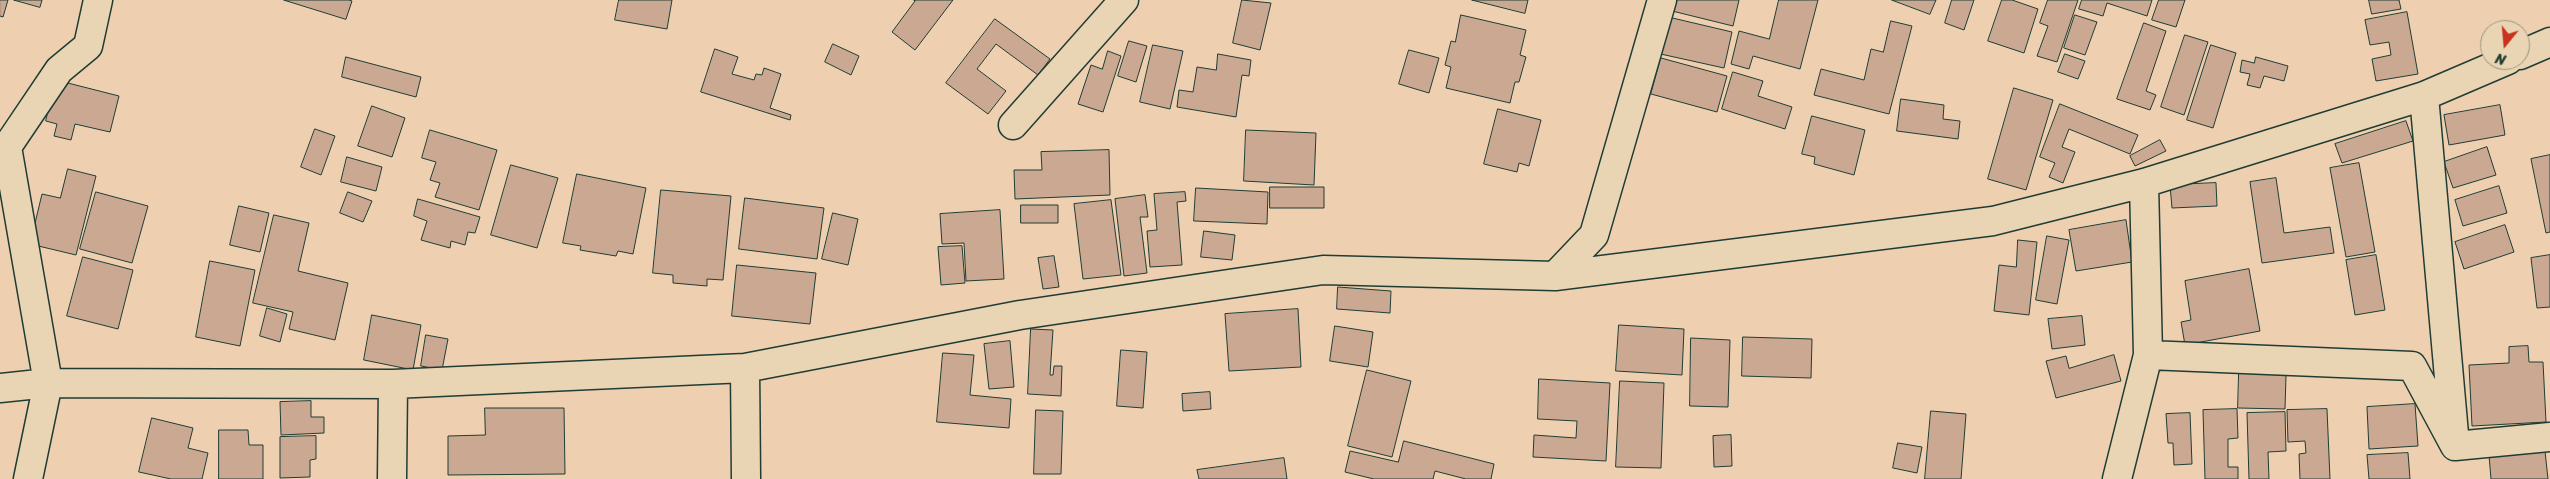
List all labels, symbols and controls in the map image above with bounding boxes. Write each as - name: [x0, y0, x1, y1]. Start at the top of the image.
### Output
- north arrow: [2480, 20, 2530, 70]
- text: N: [2492, 45, 2509, 72]

